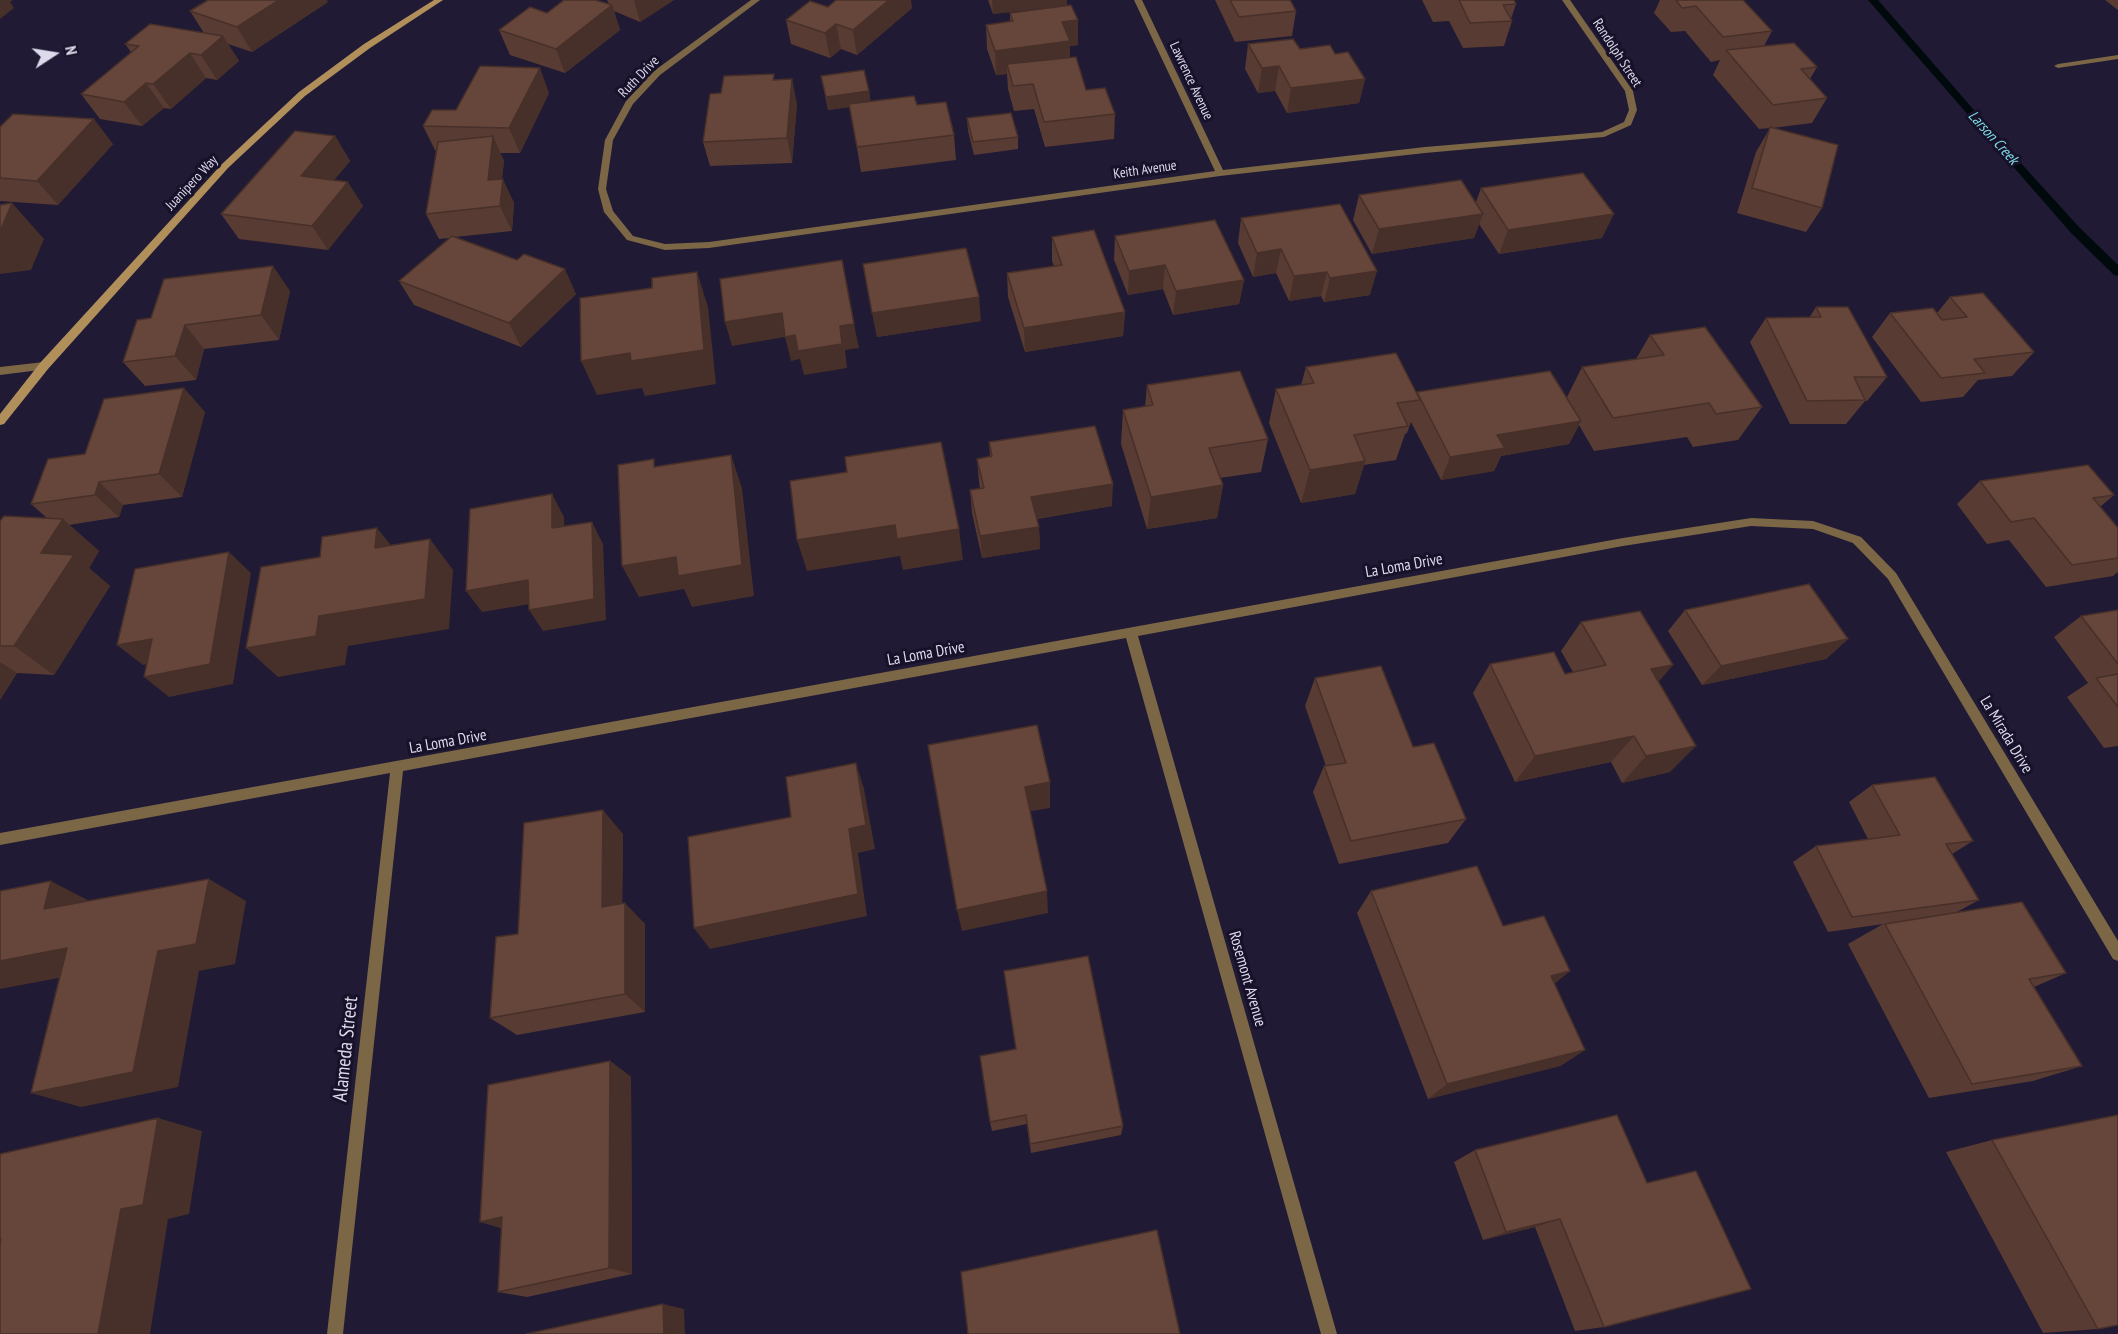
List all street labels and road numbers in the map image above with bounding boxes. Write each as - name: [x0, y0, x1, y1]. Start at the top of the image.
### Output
- street label: Randolph Street: [1589, 16, 1645, 90]
- street label: Lawrence Avenue: [1166, 39, 1216, 123]
- street label: Ruth Drive: [615, 53, 663, 101]
- street label: Juanipero Way: [162, 152, 222, 214]
- street label: Keith Avenue: [1112, 157, 1178, 183]
- street label: La Loma Drive: [1364, 550, 1444, 582]
- street label: La Loma Drive: [886, 638, 966, 670]
- street label: La Mirada Drive: [1976, 693, 2036, 777]
- street label: La Loma Drive: [408, 726, 488, 758]
- street label: Rosemont Avenue: [1224, 929, 1270, 1029]
- street label: Alameda Street: [329, 995, 363, 1103]

